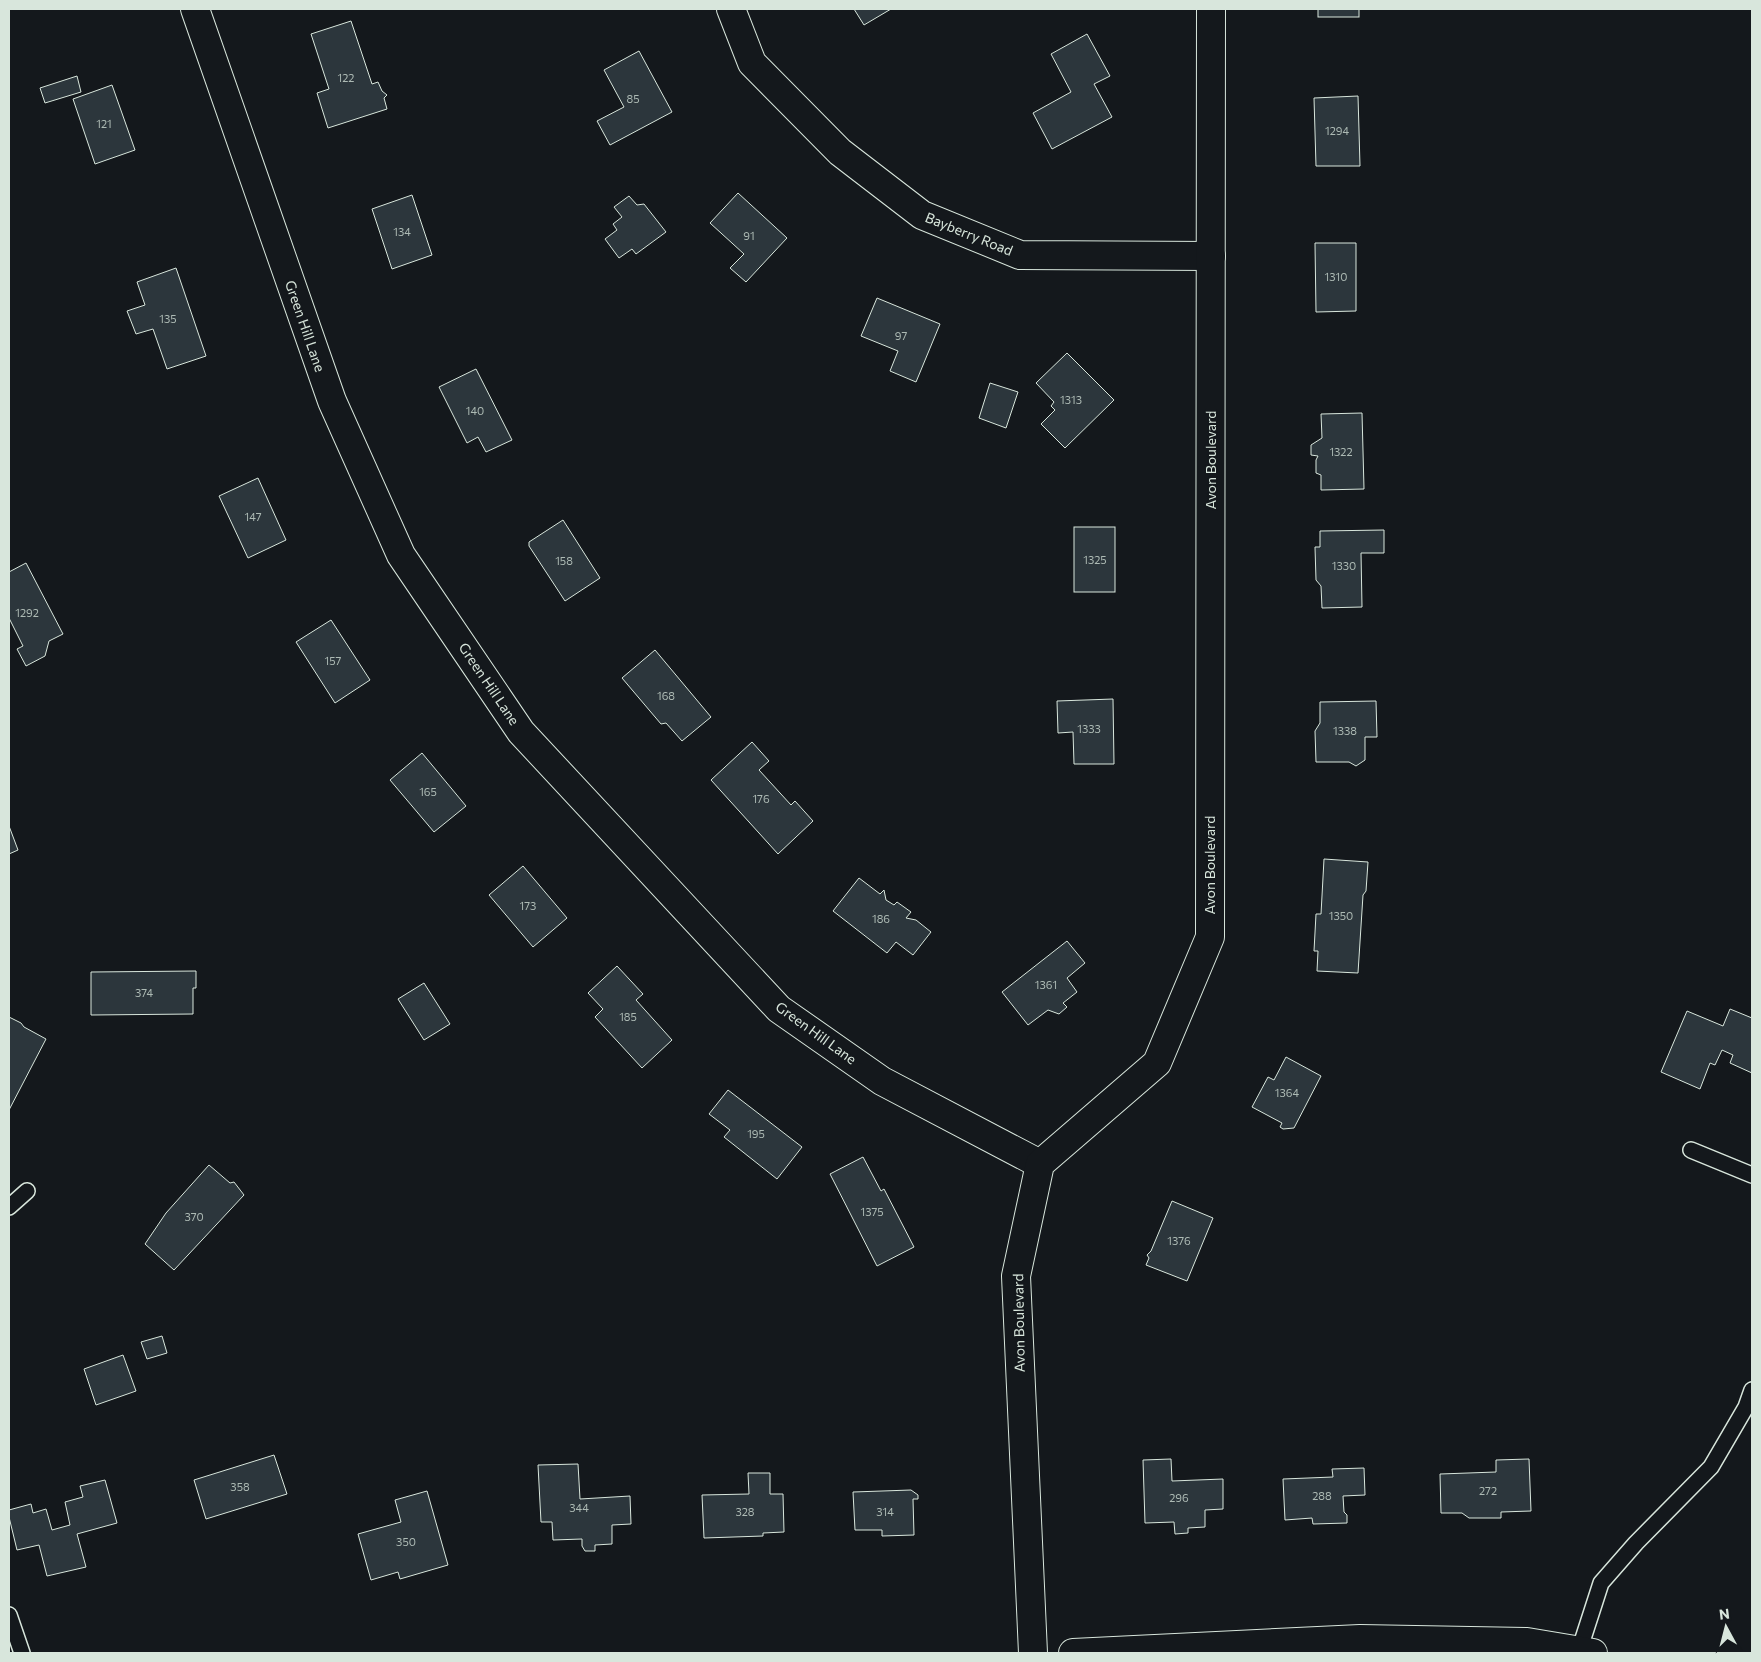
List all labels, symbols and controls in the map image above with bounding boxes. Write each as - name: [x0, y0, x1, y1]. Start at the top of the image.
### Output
- house number: 122: [338, 71, 354, 84]
- house number: 85: [627, 92, 640, 105]
- house number: 121: [96, 117, 112, 130]
- house number: 1294: [1325, 124, 1349, 137]
- street label: Bayberry Road: [923, 208, 1015, 259]
- house number: 134: [393, 225, 411, 238]
- house number: 91: [743, 229, 755, 242]
- house number: 1310: [1325, 270, 1347, 283]
- street label: Green Hill Lane: [282, 278, 329, 374]
- house number: 135: [159, 312, 177, 325]
- house number: 97: [895, 329, 907, 342]
- house number: 1313: [1060, 393, 1082, 406]
- house number: 140: [466, 404, 484, 417]
- street label: Avon Boulevard: [1202, 411, 1219, 509]
- house number: 1322: [1329, 445, 1353, 458]
- house number: 147: [245, 510, 262, 523]
- house number: 1325: [1083, 553, 1107, 566]
- house number: 158: [555, 554, 573, 567]
- house number: 1330: [1332, 559, 1356, 572]
- house number: 1292: [15, 606, 39, 619]
- street label: Green Hill Lane: [456, 639, 523, 728]
- house number: 157: [325, 654, 342, 667]
- house number: 168: [657, 689, 675, 702]
- house number: 1333: [1077, 722, 1101, 735]
- house number: 1338: [1333, 724, 1357, 737]
- house number: 165: [419, 785, 437, 798]
- house number: 176: [752, 792, 770, 805]
- street label: Avon Boulevard: [1201, 816, 1218, 914]
- house number: 173: [520, 899, 536, 912]
- house number: 1350: [1329, 909, 1353, 922]
- house number: 186: [872, 912, 890, 925]
- house number: 1361: [1035, 978, 1057, 991]
- house number: 374: [135, 986, 153, 999]
- street label: Green Hill Lane: [773, 998, 860, 1068]
- house number: 185: [619, 1010, 637, 1023]
- house number: 1364: [1275, 1086, 1300, 1099]
- house number: 195: [747, 1127, 765, 1140]
- house number: 1375: [860, 1205, 884, 1218]
- house number: 370: [184, 1210, 204, 1223]
- house number: 1376: [1167, 1234, 1191, 1247]
- street label: Avon Boulevard: [1009, 1273, 1028, 1373]
- house number: 358: [230, 1480, 250, 1493]
- house number: 272: [1479, 1484, 1497, 1497]
- house number: 288: [1312, 1489, 1332, 1502]
- house number: 296: [1169, 1491, 1189, 1504]
- house number: 344: [569, 1501, 589, 1514]
- house number: 328: [736, 1505, 755, 1518]
- house number: 314: [876, 1505, 894, 1518]
- house number: 350: [396, 1535, 416, 1548]
- north arrow: [1701, 1602, 1751, 1652]
- text: N: [1718, 1605, 1731, 1623]

